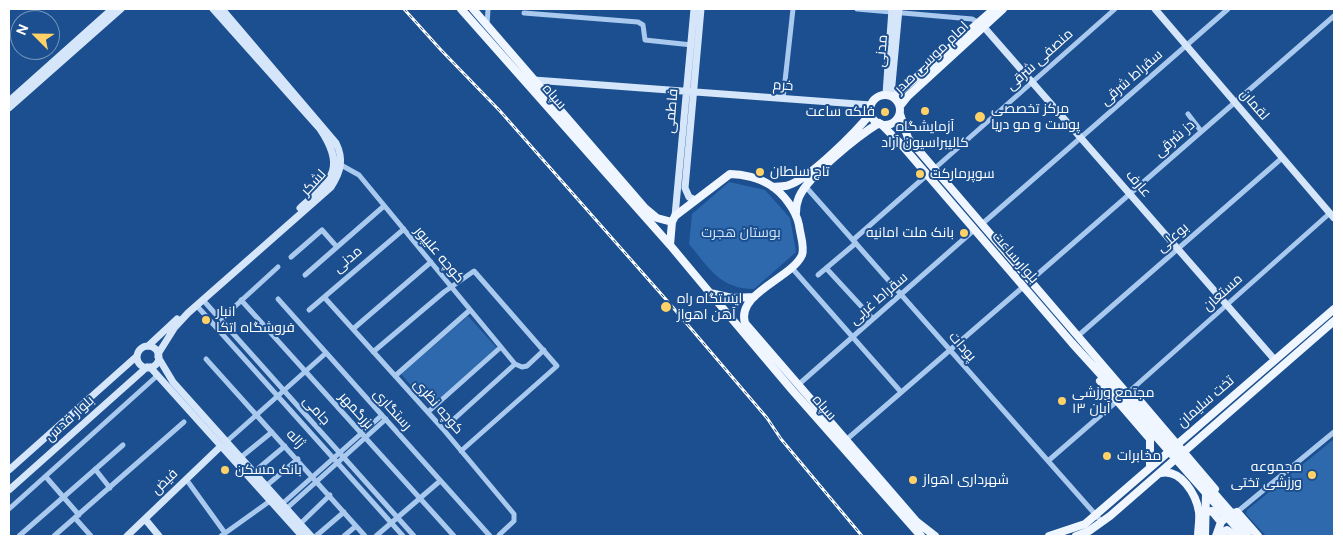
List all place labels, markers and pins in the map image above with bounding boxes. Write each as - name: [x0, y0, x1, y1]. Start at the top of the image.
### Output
- place label: مرکز تخصصی پوست و مو دریا: [991, 101, 1080, 134]
- place label: فلکه ساعت: [806, 104, 875, 120]
- marker: آزمایشگاه کالیبراسیون آراد: [919, 105, 931, 117]
- marker: فلکه ساعت: [879, 106, 891, 118]
- marker: مرکز تخصصی پوست و مو دریا: [973, 110, 987, 124]
- place label: آزمایشگاه کالیبراسیون آراد: [881, 119, 969, 152]
- place label: تاج سلطان: [770, 164, 830, 180]
- marker: تاج سلطان: [754, 166, 766, 178]
- place label: سوپرمارکت: [930, 166, 995, 182]
- marker: سوپرمارکت: [914, 168, 926, 180]
- place label: بانک ملت امانیه: [866, 225, 954, 241]
- marker: بانک ملت امانیه: [958, 227, 970, 239]
- place label: ایستگاه راه آهن اهواز: [677, 291, 742, 324]
- marker: ایستگاه راه آهن اهواز: [659, 300, 673, 314]
- place label: انبار فروشگاه اتکا: [216, 304, 295, 336]
- marker: انبار فروشگاه اتکا: [200, 314, 212, 326]
- place label: مجتمع ورزشی ۱۳ آبان: [1072, 385, 1155, 418]
- marker: مجتمع ورزشی ۱۳ آبان: [1056, 395, 1068, 407]
- place label: مخابرات: [1117, 448, 1161, 464]
- marker: مخابرات: [1101, 450, 1113, 462]
- place label: مجموعه ورزشی تختی: [1231, 459, 1302, 492]
- place label: بانک مسکن: [235, 462, 302, 478]
- marker: بانک مسکن: [219, 464, 231, 476]
- marker: مجموعه ورزشی تختی: [1306, 469, 1318, 481]
- place label: شهرداری اهواز: [923, 472, 1009, 488]
- marker: شهرداری اهواز: [907, 474, 919, 486]

